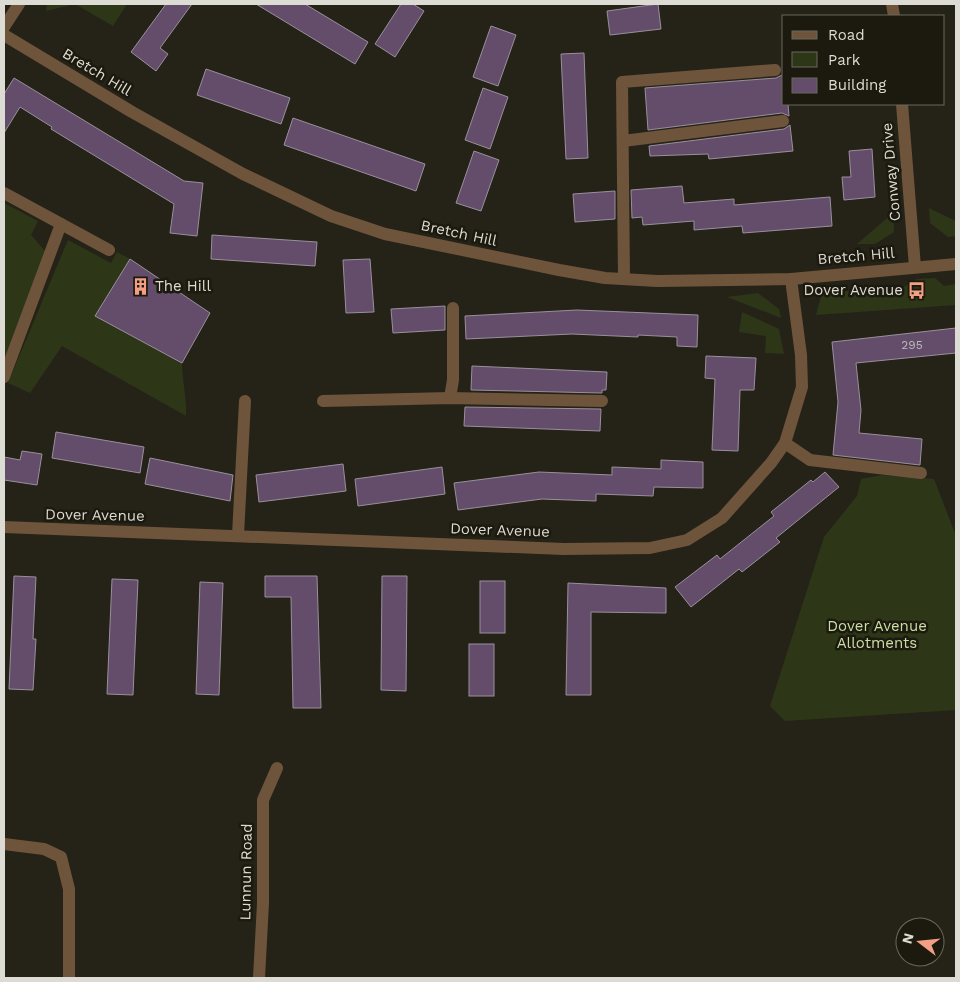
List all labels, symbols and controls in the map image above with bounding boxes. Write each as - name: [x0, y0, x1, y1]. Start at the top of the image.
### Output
- legend: [782, 15, 945, 105]
- text: Road: [828, 26, 865, 44]
- street label: Bretch Hill: [59, 44, 135, 100]
- text: Park: [828, 51, 861, 69]
- text: Building: [828, 76, 886, 94]
- street label: Conway Drive: [878, 122, 904, 222]
- street label: Bretch Hill: [419, 216, 499, 250]
- street label: Bretch Hill: [817, 244, 896, 268]
- building icon: The Hill: [131, 276, 151, 296]
- place label: The Hill: [155, 277, 211, 295]
- bus stop icon: Dover Avenue: [907, 280, 927, 300]
- place label: Dover Avenue: [803, 281, 903, 299]
- house number: 295: [901, 338, 923, 352]
- street label: Dover Avenue: [45, 505, 145, 525]
- street label: Dover Avenue: [450, 519, 550, 541]
- park label: Dover Avenue Allotments: [827, 617, 927, 652]
- street label: Lunnun Road: [236, 823, 256, 921]
- north arrow: [895, 917, 945, 967]
- text: N: [898, 931, 917, 946]

